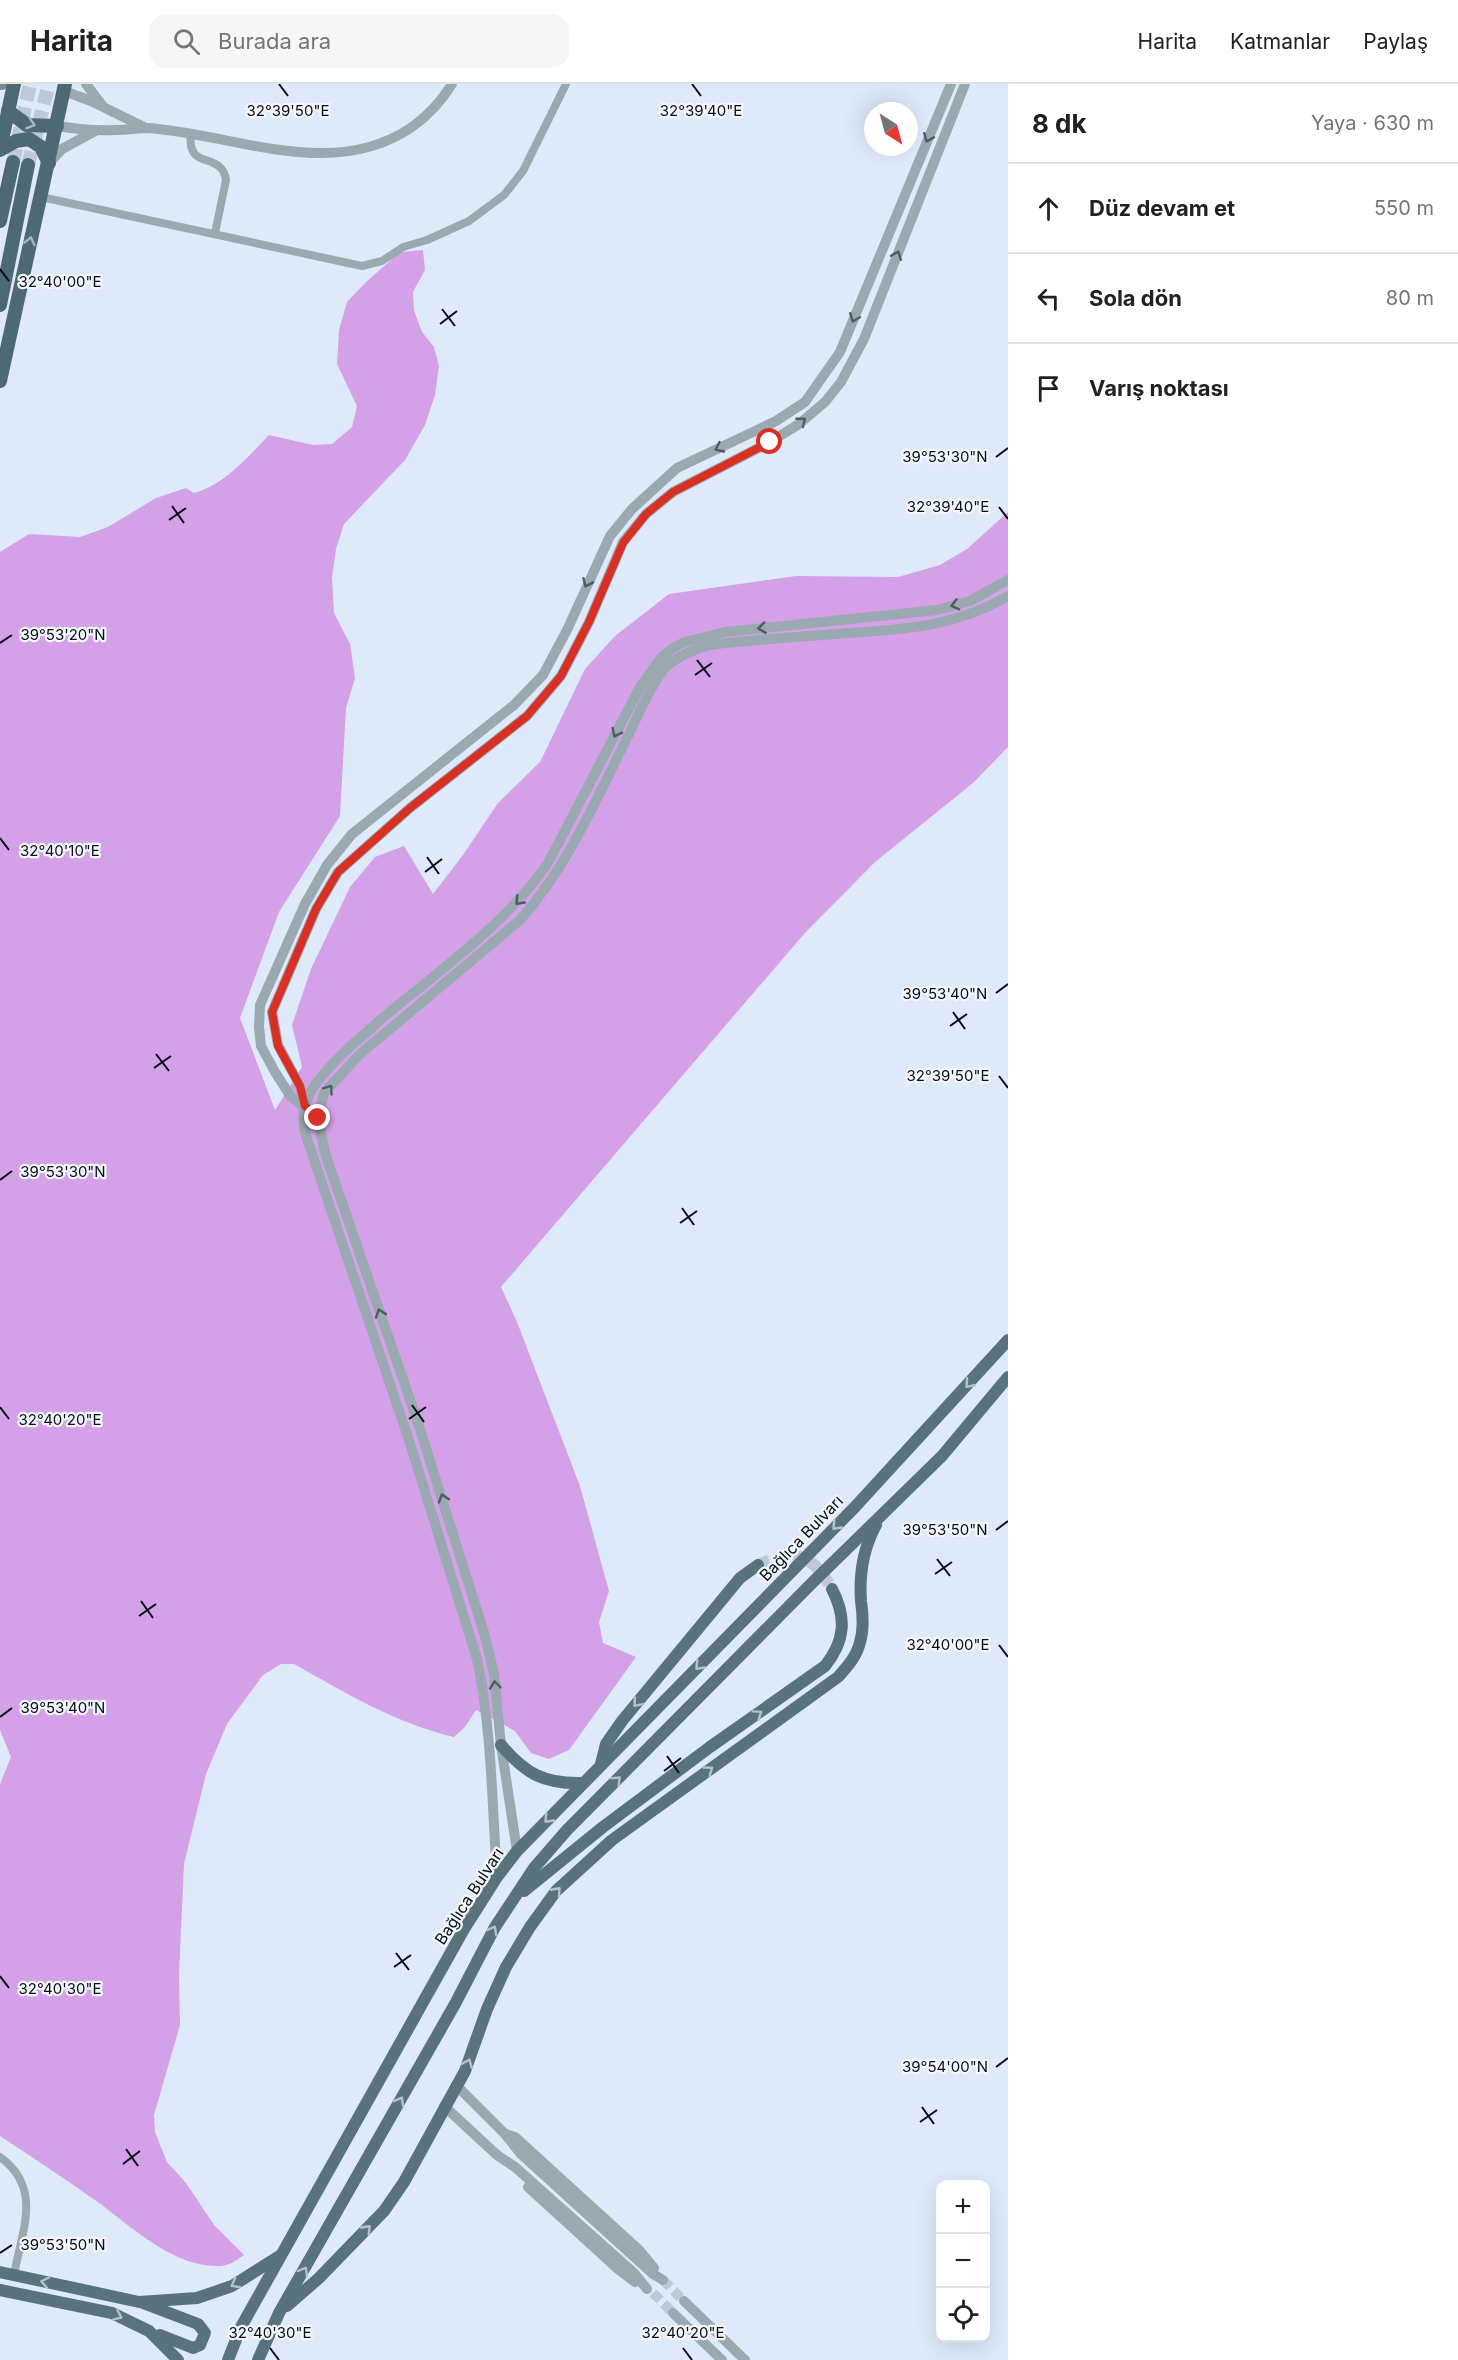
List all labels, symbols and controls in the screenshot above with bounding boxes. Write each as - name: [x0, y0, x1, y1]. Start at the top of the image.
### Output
- search box: [149, 14, 569, 68]
- text: Harita: [30, 24, 113, 58]
- icon: search: [170, 25, 203, 58]
- text: Burada ara: [218, 28, 331, 54]
- text: Harita: [1138, 29, 1197, 54]
- text: Katmanlar: [1230, 29, 1330, 54]
- text: Paylaş: [1363, 29, 1428, 54]
- text: 32°39'50"E: [247, 101, 329, 120]
- text: 32°39'40"E: [660, 101, 742, 120]
- north arrow: [864, 102, 918, 156]
- text: 8 dk: [1032, 108, 1087, 139]
- text: Yaya · 630 m: [1311, 111, 1434, 135]
- one-way arrow: [25, 116, 35, 129]
- one-way arrow: [924, 132, 936, 143]
- icon: ahead: [1032, 192, 1065, 225]
- text: Düz devam et: [1089, 195, 1235, 221]
- text: 550 m: [1374, 196, 1434, 220]
- one-way arrow: [23, 237, 36, 247]
- one-way arrow: [890, 250, 903, 261]
- text: 32°40'00"E: [18, 272, 102, 291]
- icon: left: [1032, 282, 1065, 315]
- text: Sola dön: [1089, 285, 1182, 311]
- text: 80 m: [1386, 286, 1434, 310]
- one-way arrow: [849, 312, 861, 323]
- icon: arrive: [1032, 372, 1065, 405]
- text: Varış noktası: [1089, 375, 1229, 401]
- one-way arrow: [795, 417, 806, 428]
- route start: [756, 428, 782, 454]
- one-way arrow: [715, 441, 726, 453]
- text: 39°53'30"N: [902, 447, 988, 466]
- text: 32°39'40"E: [907, 497, 989, 516]
- one-way arrow: [582, 577, 594, 588]
- one-way arrow: [950, 598, 961, 610]
- one-way arrow: [757, 621, 767, 633]
- text: 39°53'20"N: [20, 625, 106, 644]
- one-way arrow: [612, 726, 623, 737]
- text: 32°40'10"E: [20, 841, 100, 860]
- one-way arrow: [515, 893, 526, 904]
- text: 39°53'40"N: [903, 984, 987, 1003]
- text: 32°39'50"E: [907, 1066, 989, 1085]
- one-way arrow: [322, 1085, 333, 1096]
- route end: [304, 1104, 330, 1130]
- text: 39°53'30"N: [20, 1162, 106, 1181]
- one-way arrow: [375, 1308, 388, 1319]
- one-way arrow: [965, 1377, 976, 1388]
- text: 32°40'20"E: [19, 1410, 101, 1429]
- street label: Bağlıca Bulvarı: [755, 1491, 847, 1585]
- one-way arrow: [438, 1493, 450, 1504]
- one-way arrow: [832, 1519, 843, 1530]
- text: 39°53'50"N: [902, 1520, 988, 1539]
- text: 32°40'00"E: [906, 1635, 990, 1654]
- one-way arrow: [696, 1658, 707, 1669]
- one-way arrow: [489, 1681, 502, 1690]
- one-way arrow: [633, 1696, 644, 1707]
- text: 39°53'40"N: [21, 1698, 105, 1717]
- one-way arrow: [752, 1710, 763, 1721]
- one-way arrow: [702, 1766, 713, 1777]
- one-way arrow: [609, 1777, 620, 1788]
- one-way arrow: [544, 1812, 555, 1823]
- street label: Bağlıca Bulvarı: [430, 1844, 508, 1948]
- one-way arrow: [550, 1887, 561, 1898]
- one-way arrow: [486, 1926, 497, 1936]
- text: 32°40'30"E: [19, 1979, 101, 1998]
- text: 39°54'00"N: [902, 2057, 988, 2076]
- one-way arrow: [461, 2058, 473, 2069]
- one-way arrow: [392, 2097, 404, 2107]
- map controls: [936, 2180, 990, 2342]
- button: +: [936, 2180, 990, 2234]
- one-way arrow: [360, 2225, 371, 2235]
- button: −: [936, 2234, 990, 2288]
- text: 39°53'50"N: [20, 2235, 106, 2254]
- one-way arrow: [296, 2267, 308, 2277]
- one-way arrow: [40, 2276, 50, 2289]
- one-way arrow: [231, 2277, 241, 2288]
- button: locate: [936, 2288, 990, 2342]
- one-way arrow: [112, 2309, 123, 2321]
- text: 32°40'30"E: [229, 2323, 311, 2342]
- text: 32°40'20"E: [642, 2323, 724, 2342]

